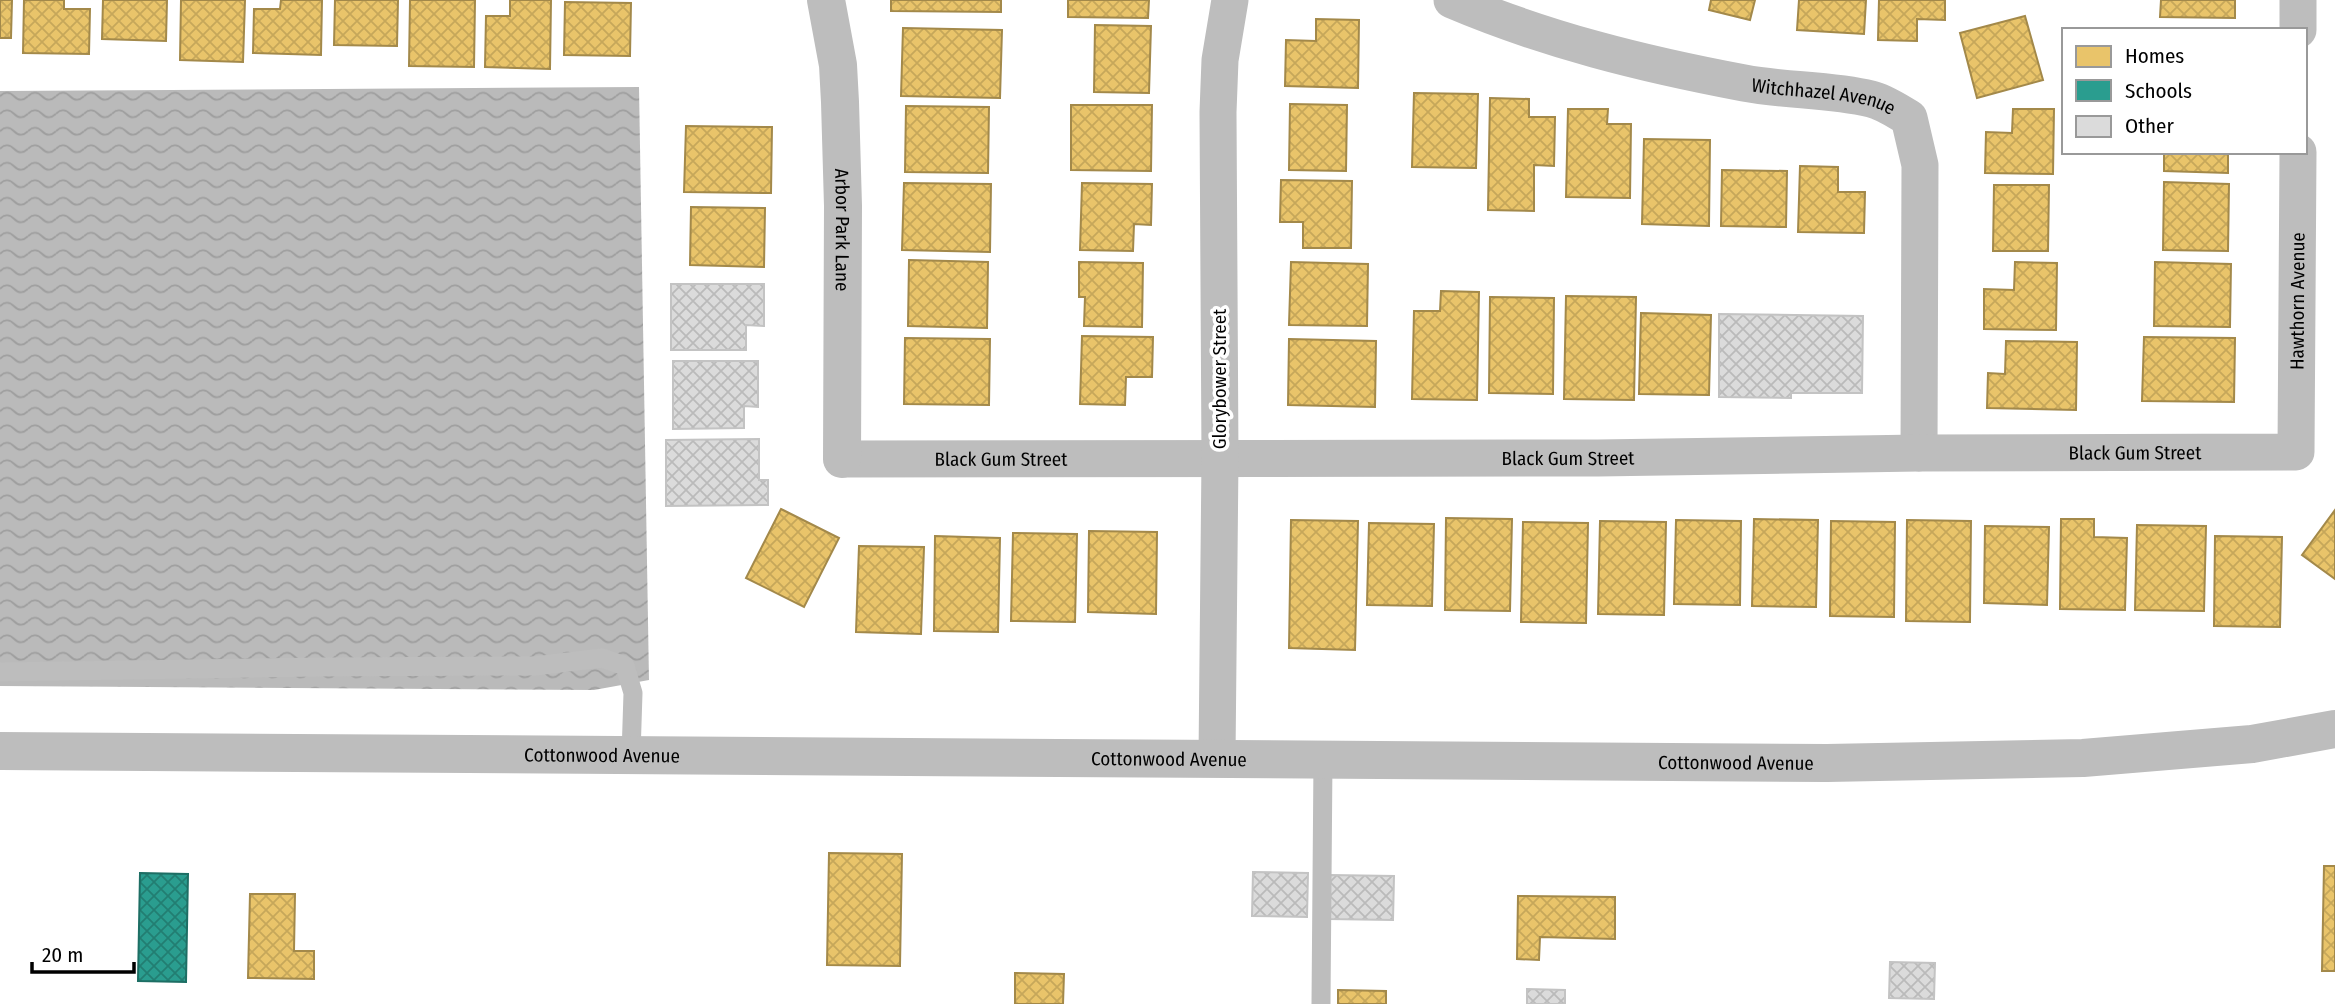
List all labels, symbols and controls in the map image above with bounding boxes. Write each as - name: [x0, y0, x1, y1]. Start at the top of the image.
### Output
- legend: [2062, 28, 2307, 154]
- text: Homes: [2125, 43, 2184, 69]
- street label: Witchhazel Avenue: [1750, 74, 1900, 120]
- text: Schools: [2125, 78, 2192, 104]
- text: Other: [2125, 113, 2174, 139]
- street label: Arbor Park Lane: [830, 168, 854, 291]
- street label: Hawthorn Avenue: [2286, 232, 2309, 370]
- street label: Glorybower Street: [1208, 308, 1231, 449]
- street label: Black Gum Street: [2069, 441, 2202, 465]
- street label: Black Gum Street: [1502, 446, 1635, 470]
- street label: Black Gum Street: [935, 448, 1068, 471]
- street label: Cottonwood Avenue: [524, 743, 680, 767]
- street label: Cottonwood Avenue: [1091, 747, 1247, 771]
- street label: Cottonwood Avenue: [1658, 751, 1814, 775]
- scale bar: [32, 930, 133, 974]
- text: 20 m: [42, 942, 83, 968]

